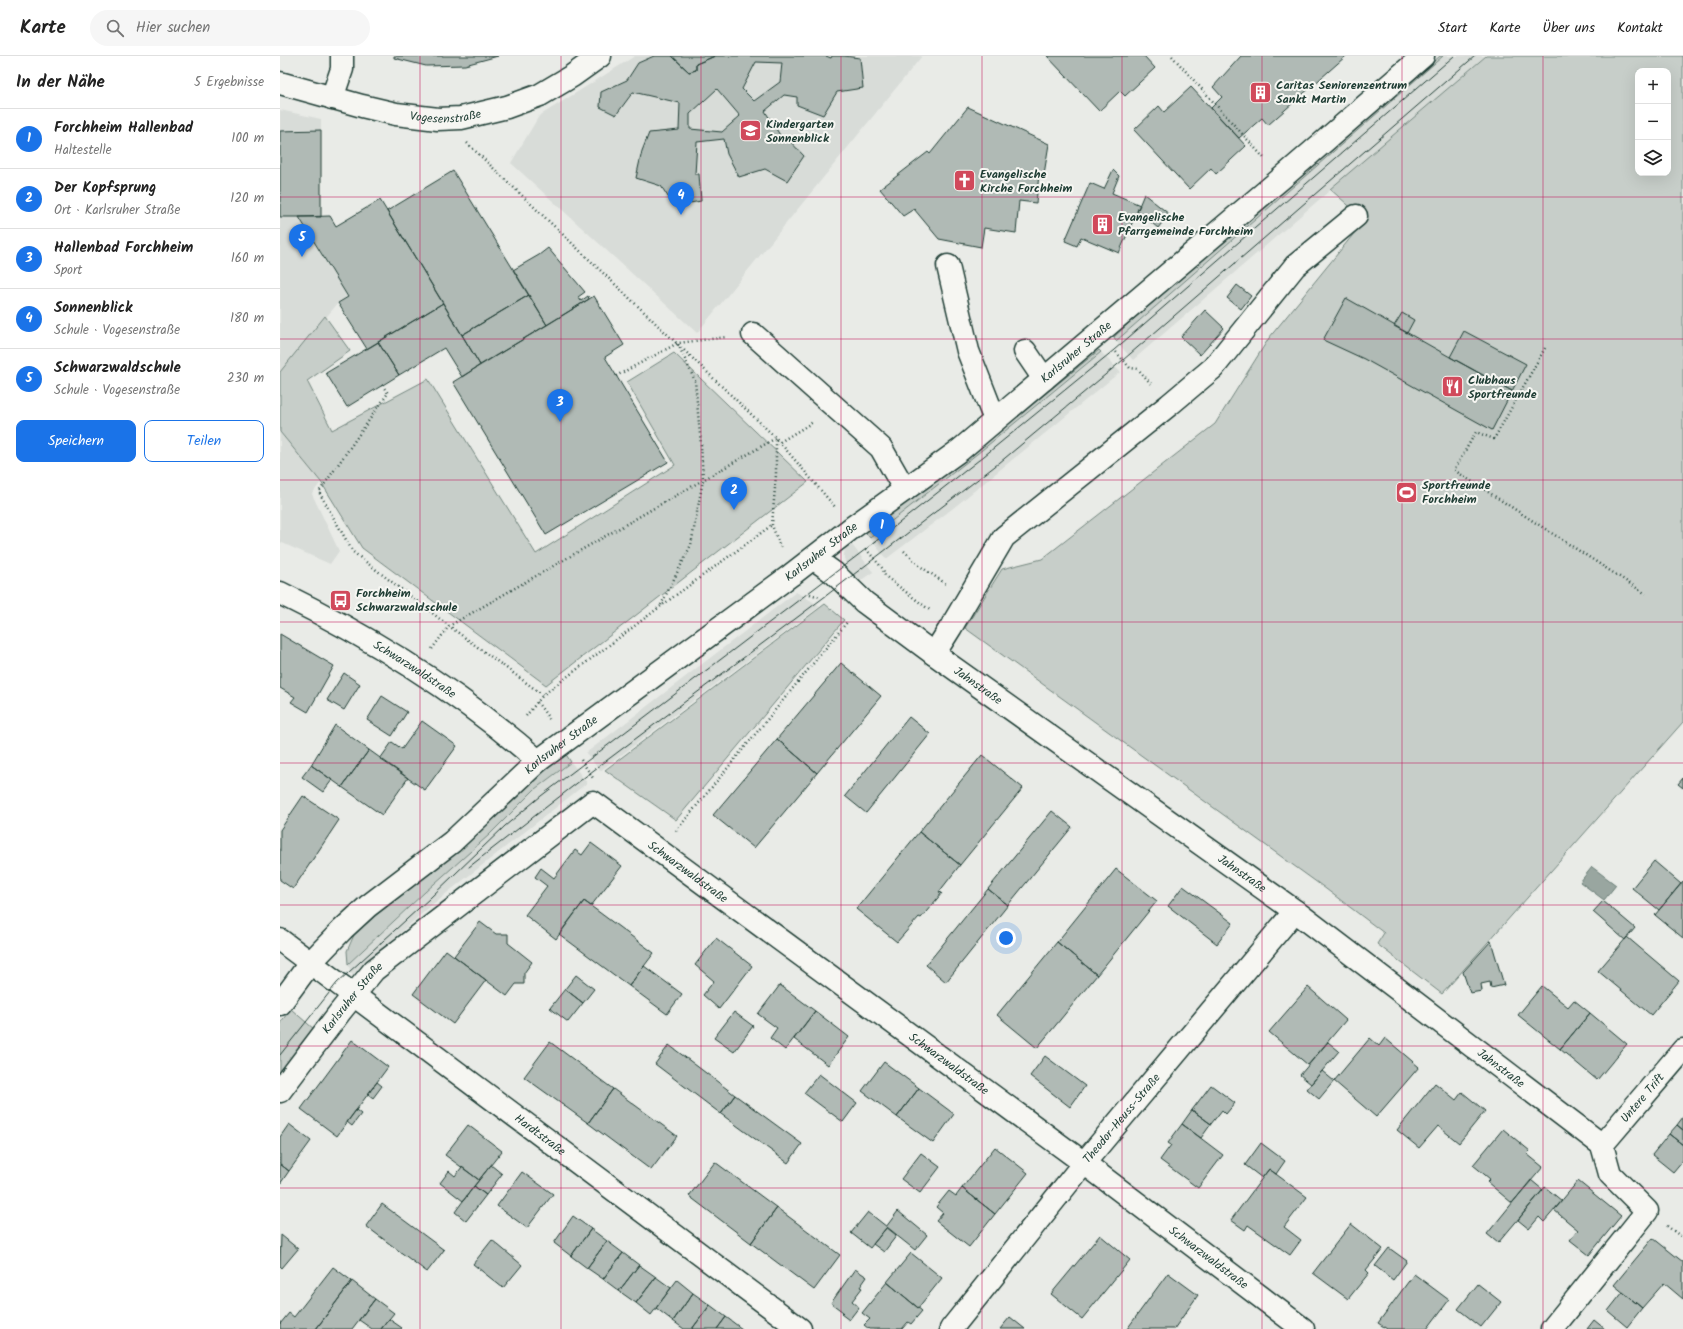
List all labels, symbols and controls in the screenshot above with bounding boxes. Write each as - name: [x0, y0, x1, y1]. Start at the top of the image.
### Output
- search box: [90, 10, 370, 46]
- text: Karte: [20, 13, 66, 43]
- text: Hier suchen: [136, 16, 210, 40]
- icon: search: [104, 17, 126, 39]
- text: Start: [1438, 17, 1467, 39]
- text: Karte: [1489, 17, 1521, 39]
- text: Über uns: [1543, 17, 1595, 39]
- text: Kontakt: [1617, 17, 1663, 39]
- map controls: [1635, 68, 1671, 176]
- button: +: [1635, 68, 1671, 104]
- text: In der Nähe: [16, 69, 105, 96]
- text: 5 Ergebnisse: [194, 72, 264, 93]
- place label: Caritas Seniorenzentrum Sankt Martin: [1276, 76, 1407, 109]
- building icon: Caritas Seniorenzentrum Sankt Martin: [1248, 79, 1274, 105]
- street label: Vogesenstraße: [409, 104, 484, 128]
- button: −: [1635, 104, 1671, 140]
- place label: Kindergarten Sonnenblick: [766, 115, 834, 148]
- text: Forchheim Hallenbad: [54, 116, 193, 140]
- school or university icon: Kindergarten Sonnenblick: [737, 118, 763, 144]
- text: 1: [27, 128, 31, 149]
- text: 100 m: [231, 128, 264, 149]
- text: Haltestelle: [54, 140, 112, 161]
- button: layers: [1635, 140, 1671, 176]
- place label: Evangelische Kirche Forchheim: [980, 165, 1072, 198]
- church icon: Evangelische Kirche Forchheim: [951, 168, 977, 194]
- text: Der Kopfsprung: [54, 176, 156, 200]
- pin: 4: [668, 182, 694, 215]
- text: 2: [25, 188, 33, 209]
- text: 120 m: [230, 188, 264, 209]
- text: Ort · Karlsruher Straße: [54, 200, 180, 221]
- place label: Evangelische Pfarrgemeinde Forchheim: [1118, 208, 1253, 241]
- building icon: Evangelische Pfarrgemeinde Forchheim: [1089, 211, 1115, 237]
- pin: 5: [289, 224, 315, 257]
- text: Hallenbad Forchheim: [54, 236, 193, 260]
- text: 3: [25, 248, 33, 269]
- text: 160 m: [231, 248, 264, 269]
- text: Sport: [54, 260, 82, 281]
- text: Sonnenblick: [54, 296, 133, 320]
- text: 4: [25, 308, 33, 329]
- text: 180 m: [230, 308, 264, 329]
- street label: Karlsruher Straße: [1036, 316, 1116, 388]
- text: Schule · Vogesenstraße: [54, 320, 180, 341]
- text: Schwarzwaldschule: [54, 356, 181, 380]
- text: 5: [26, 368, 32, 389]
- text: 230 m: [227, 368, 264, 389]
- place label: Clubhaus Sportfreunde: [1468, 371, 1537, 404]
- restaurant icon: Clubhaus Sportfreunde: [1439, 374, 1465, 400]
- text: Schule · Vogesenstraße: [54, 380, 180, 401]
- pin: 3: [547, 389, 573, 422]
- button: Speichern: [16, 420, 136, 462]
- button: Teilen: [144, 420, 264, 462]
- place label: Sportfreunde Forchheim: [1422, 476, 1491, 509]
- pin: 2: [721, 477, 747, 510]
- sports icon: Sportfreunde Forchheim: [1393, 479, 1419, 505]
- pin: 1: [869, 512, 895, 545]
- street label: Karlsruher Straße: [781, 517, 862, 586]
- place label: Forchheim Schwarzwaldschule: [356, 584, 458, 617]
- bus stop icon: Forchheim Schwarzwaldschule: [327, 587, 353, 613]
- street label: Schwarzwaldstraße: [370, 635, 461, 704]
- street label: Jahnstraße: [950, 662, 1007, 710]
- street label: Karlsruher Straße: [520, 710, 602, 779]
- street label: Schwarzwaldstraße: [644, 836, 733, 908]
- street label: Jahnstraße: [1214, 849, 1271, 898]
- your location: [996, 928, 1016, 948]
- street label: Karlsruher Straße: [317, 957, 387, 1038]
- street label: Schwarzwaldstraße: [905, 1028, 994, 1100]
- street label: Jahnstraße: [1473, 1044, 1530, 1093]
- street label: Untere Trift: [1615, 1068, 1669, 1127]
- street label: Theodor-Heuss-Straße: [1078, 1069, 1165, 1168]
- street label: Hardtstraße: [510, 1109, 570, 1161]
- street label: Schwarzwaldstraße: [1165, 1221, 1253, 1294]

